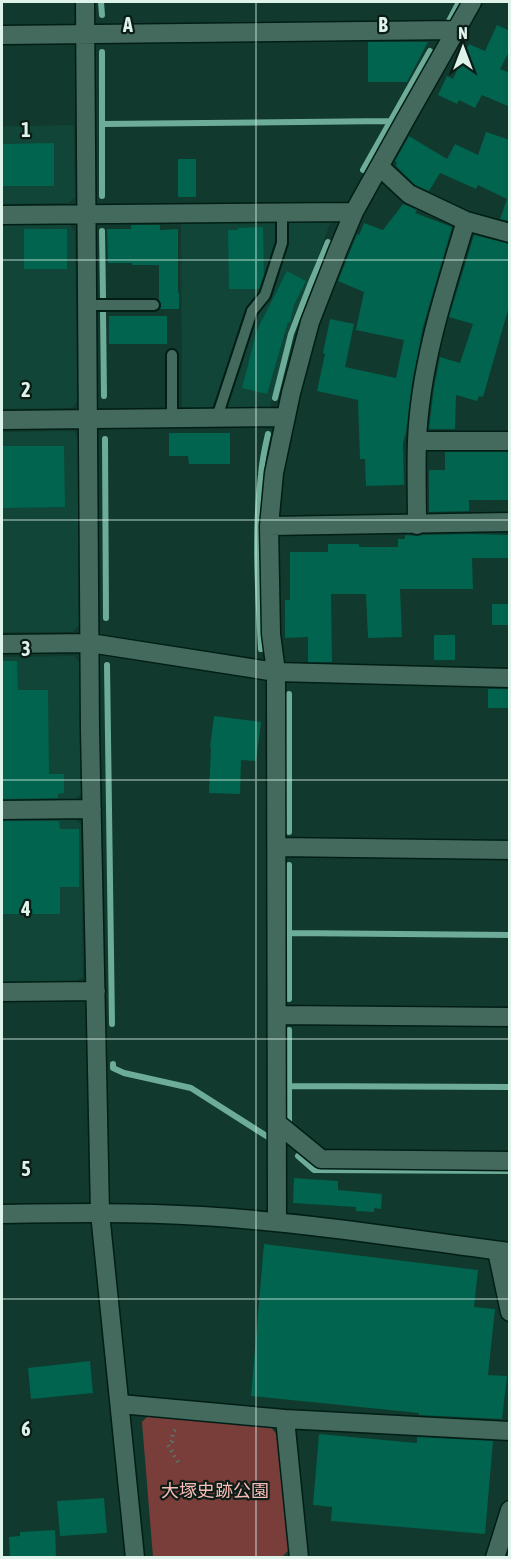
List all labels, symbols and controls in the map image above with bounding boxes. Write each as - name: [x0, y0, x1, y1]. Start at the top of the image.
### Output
- text: A: [122, 13, 133, 36]
- text: B: [378, 13, 388, 36]
- north arrow: [433, 18, 493, 78]
- text: N: [458, 24, 468, 42]
- text: 1: [21, 118, 31, 141]
- text: 2: [21, 378, 31, 401]
- text: 3: [21, 637, 31, 660]
- text: 4: [20, 897, 31, 920]
- text: 5: [21, 1157, 31, 1180]
- text: 6: [21, 1417, 31, 1440]
- park label: 大塚史跡公園: [161, 1480, 269, 1501]

